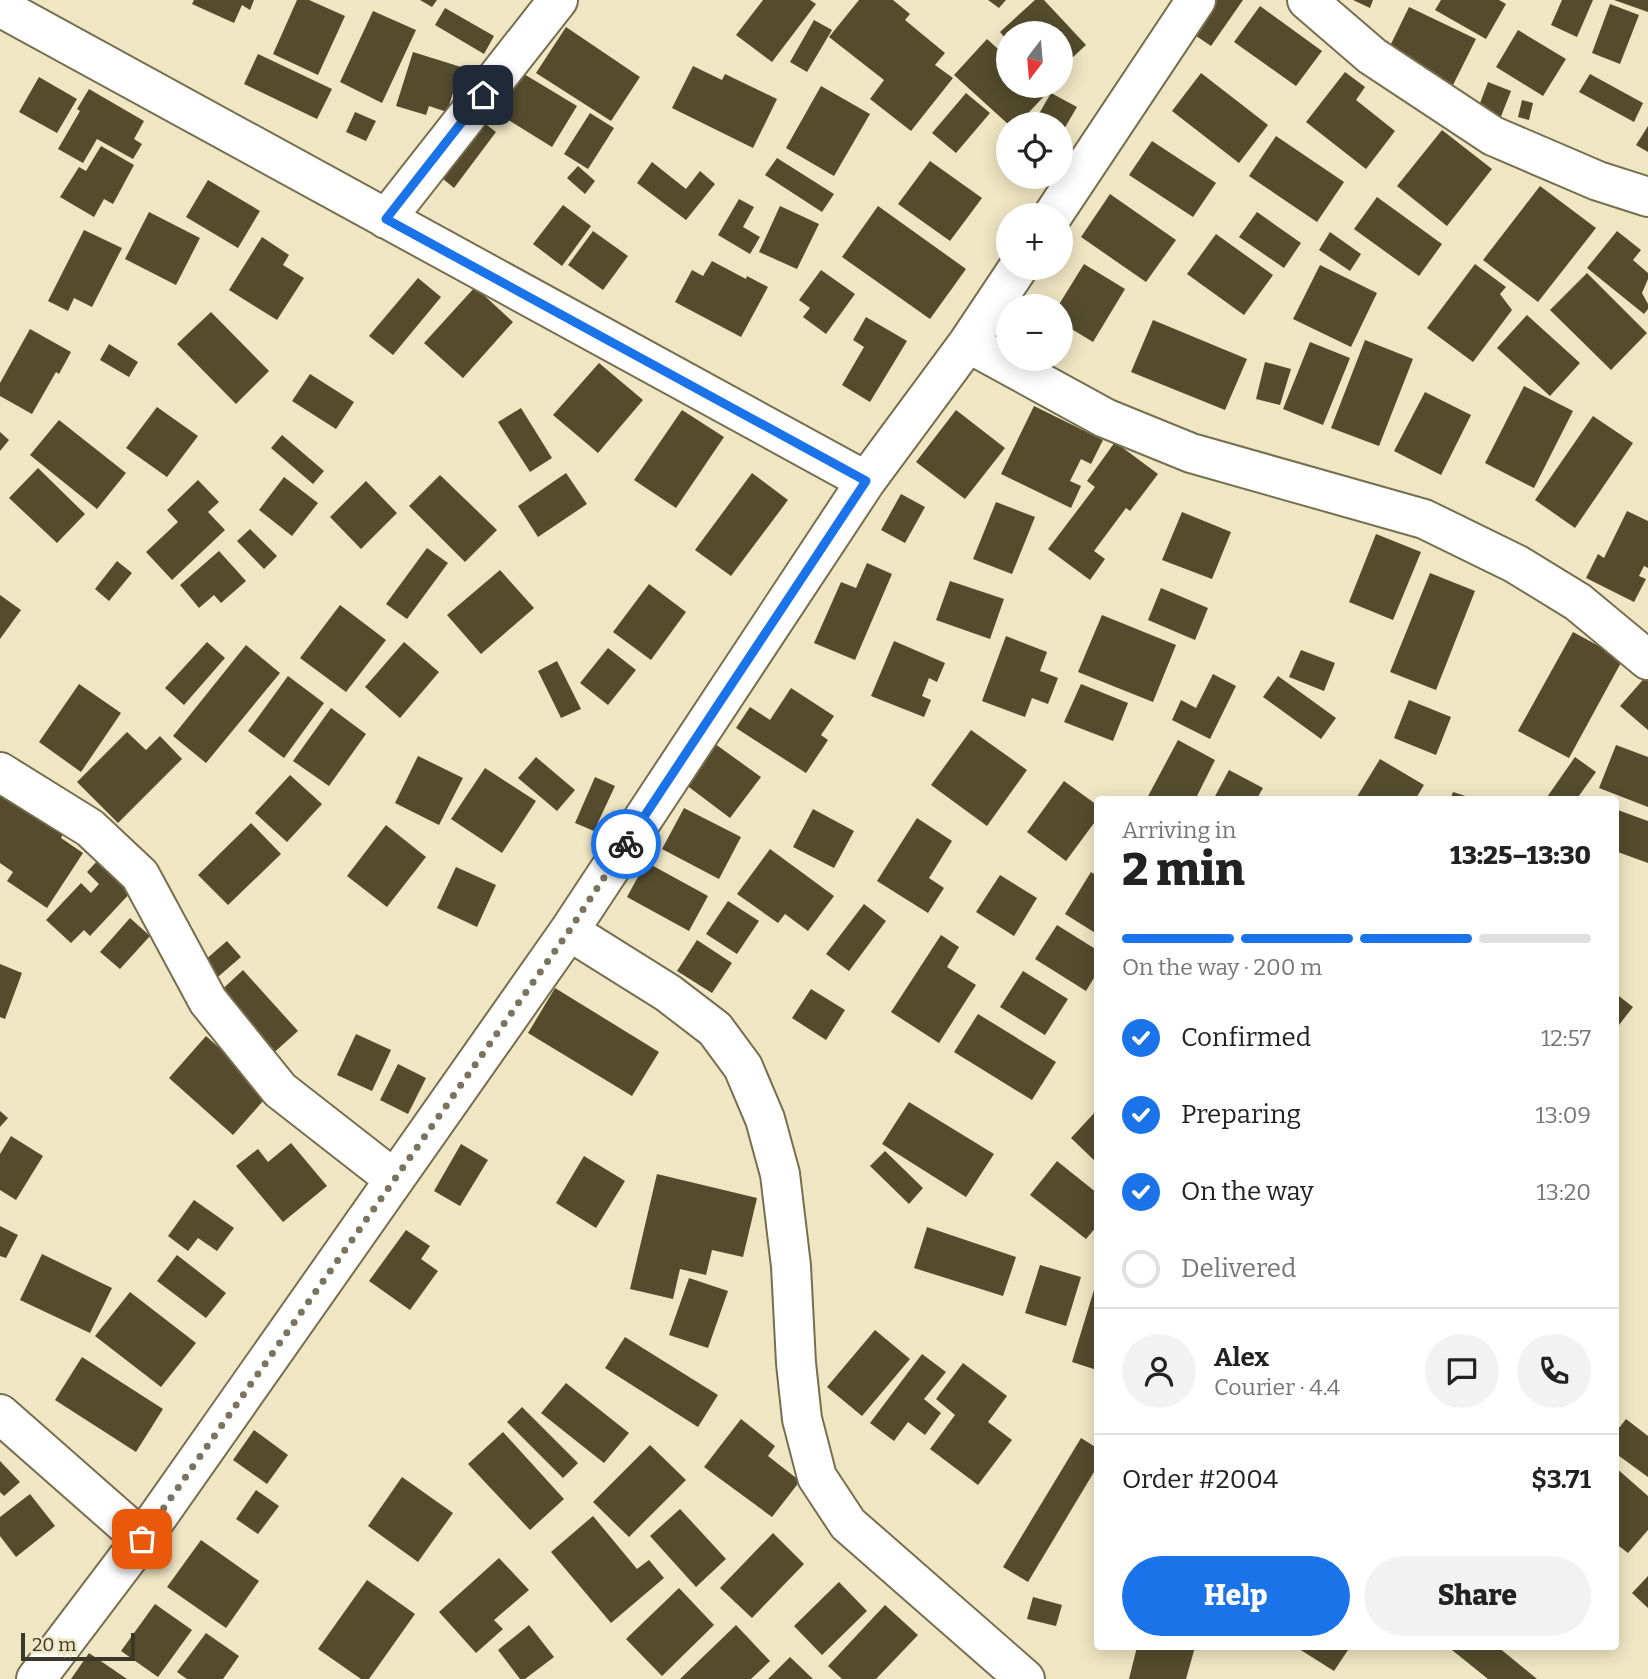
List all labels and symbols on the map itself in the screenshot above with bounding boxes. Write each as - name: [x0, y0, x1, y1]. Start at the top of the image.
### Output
- north arrow: [996, 21, 1073, 98]
- pin: [453, 65, 513, 125]
- courier: [591, 809, 661, 879]
- pin: [112, 1509, 172, 1569]
- scale bar: [21, 1630, 135, 1662]

